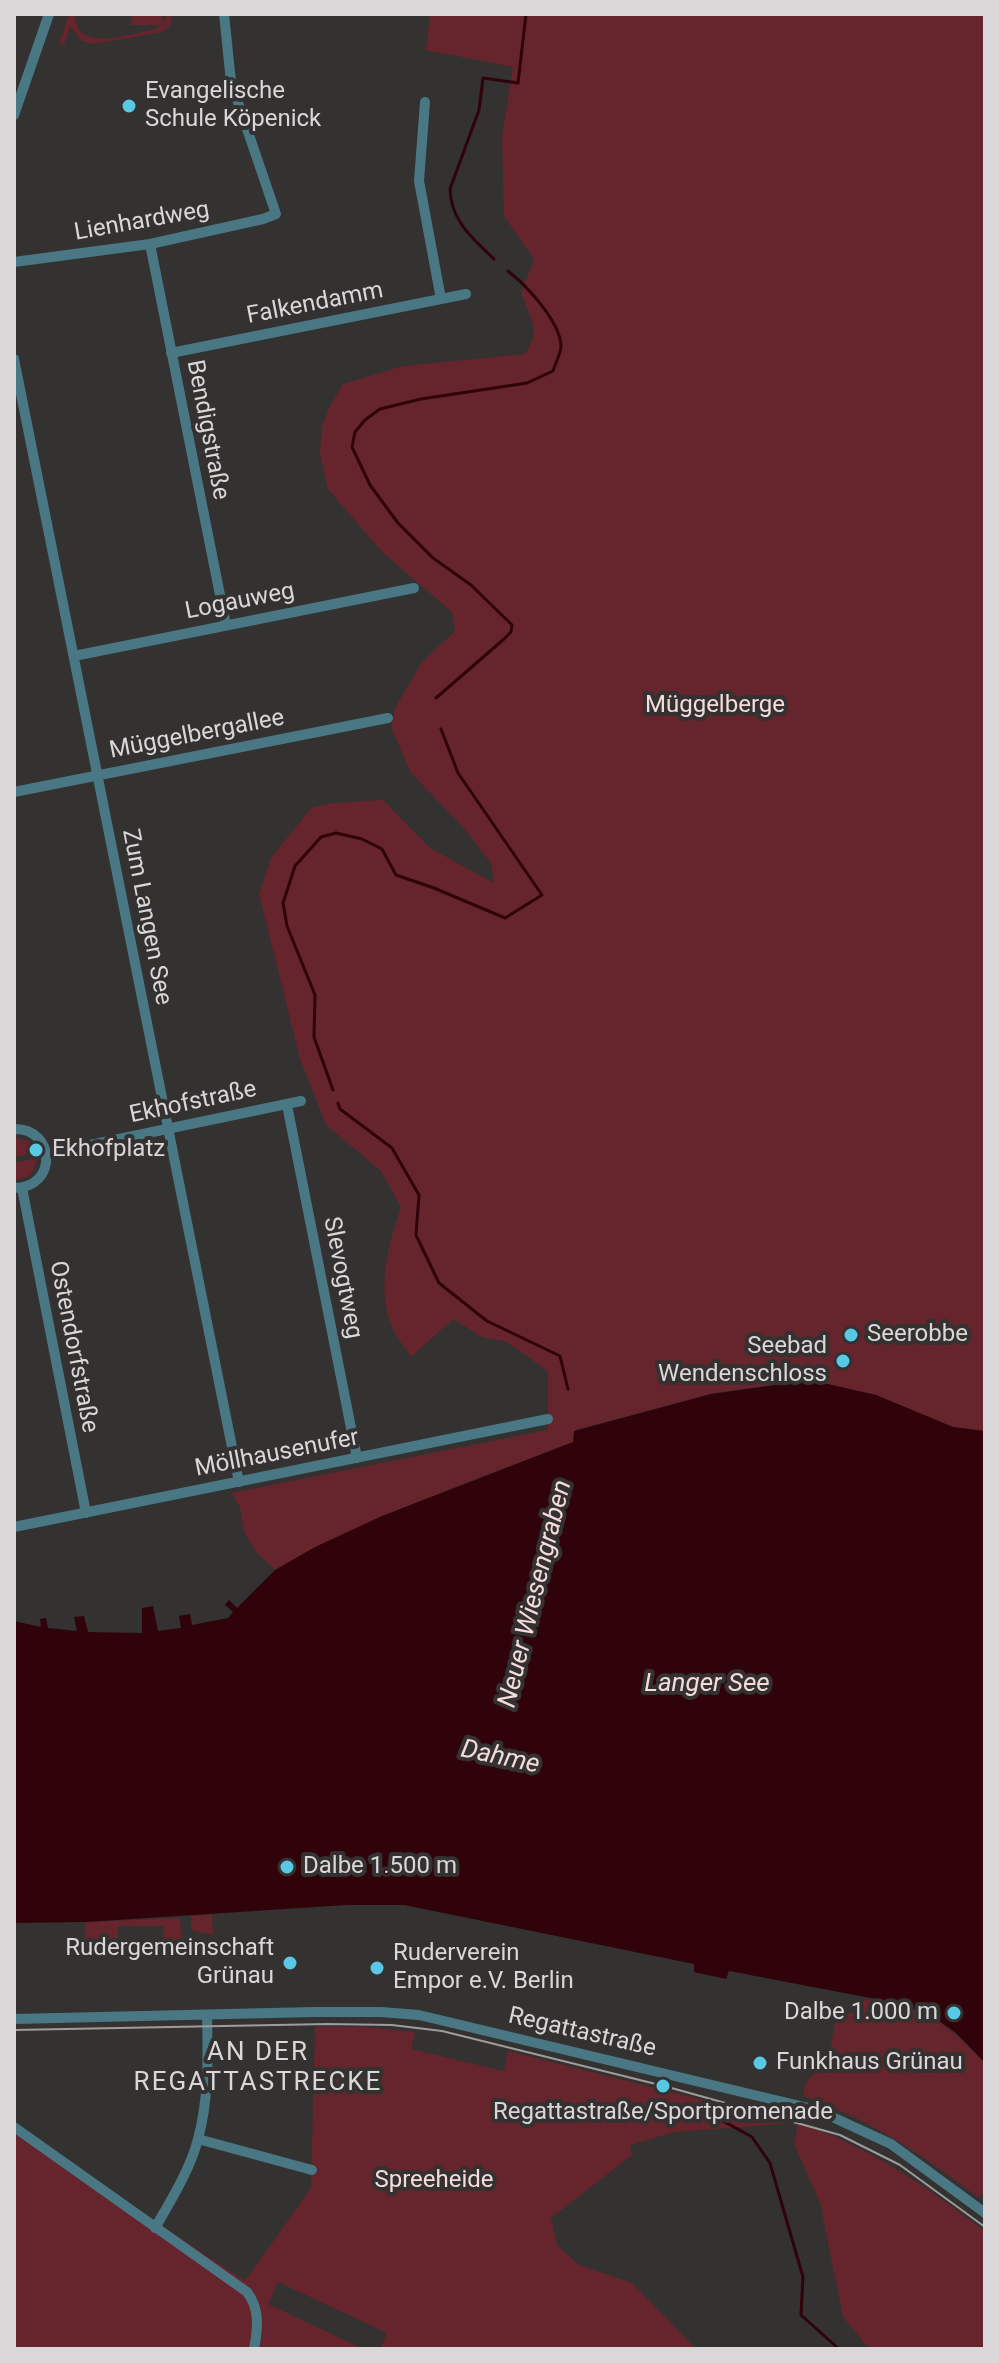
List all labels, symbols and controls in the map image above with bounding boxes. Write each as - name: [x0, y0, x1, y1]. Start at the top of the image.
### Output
- place label: Evangelische Schule Köpenick: [145, 78, 321, 134]
- marker: Evangelische Schule Köpenick: [120, 97, 138, 115]
- street label: Lienhardweg: [72, 196, 212, 248]
- street label: Falkendamm: [244, 277, 386, 331]
- street label: Bendigstraße: [179, 358, 235, 502]
- street label: Logauweg: [183, 577, 297, 627]
- park label: Müggelberge: [645, 692, 785, 720]
- street label: Müggelbergallee: [107, 704, 287, 766]
- street label: Zum Langen See: [115, 827, 177, 1007]
- street label: Ekhofstraße: [127, 1076, 259, 1130]
- place label: Ekhofplatz: [52, 1136, 165, 1164]
- marker: Ekhofplatz: [27, 1141, 45, 1159]
- street label: Slevogtweg: [316, 1215, 368, 1341]
- street label: Ostendorfstraße: [42, 1259, 104, 1435]
- place label: Seerobbe: [867, 1321, 968, 1349]
- marker: Seerobbe: [842, 1326, 860, 1344]
- place label: Seebad Wendenschloss: [658, 1333, 827, 1389]
- marker: Seebad Wendenschloss: [834, 1352, 852, 1370]
- street label: Möllhausenufer: [193, 1424, 361, 1484]
- water label: Neuer Wiesengraben: [493, 1477, 579, 1711]
- water label: Langer See: [644, 1668, 770, 1700]
- water label: Dahme: [458, 1734, 542, 1782]
- place label: Dalbe 1.500 m: [303, 1853, 457, 1881]
- marker: Dalbe 1.500 m: [278, 1858, 296, 1876]
- place label: Rudergemeinschaft Grünau: [65, 1935, 274, 1991]
- place label: Ruderverein Empor e.V. Berlin: [393, 1940, 574, 1996]
- marker: Rudergemeinschaft Grünau: [281, 1954, 299, 1972]
- marker: Ruderverein Empor e.V. Berlin: [368, 1959, 386, 1977]
- place label: Dalbe 1.000 m: [784, 1999, 938, 2027]
- street label: Regattastraße: [505, 2002, 659, 2064]
- marker: Dalbe 1.000 m: [945, 2004, 963, 2022]
- district label: AN DER REGATTASTRECKE: [134, 2037, 382, 2098]
- place label: Funkhaus Grünau: [776, 2049, 963, 2077]
- marker: Funkhaus Grünau: [751, 2054, 769, 2072]
- marker: Regattastraße/Sportpromenade: [654, 2077, 672, 2095]
- place label: Regattastraße/Sportpromenade: [493, 2099, 833, 2127]
- park label: Spreeheide: [374, 2167, 494, 2195]

